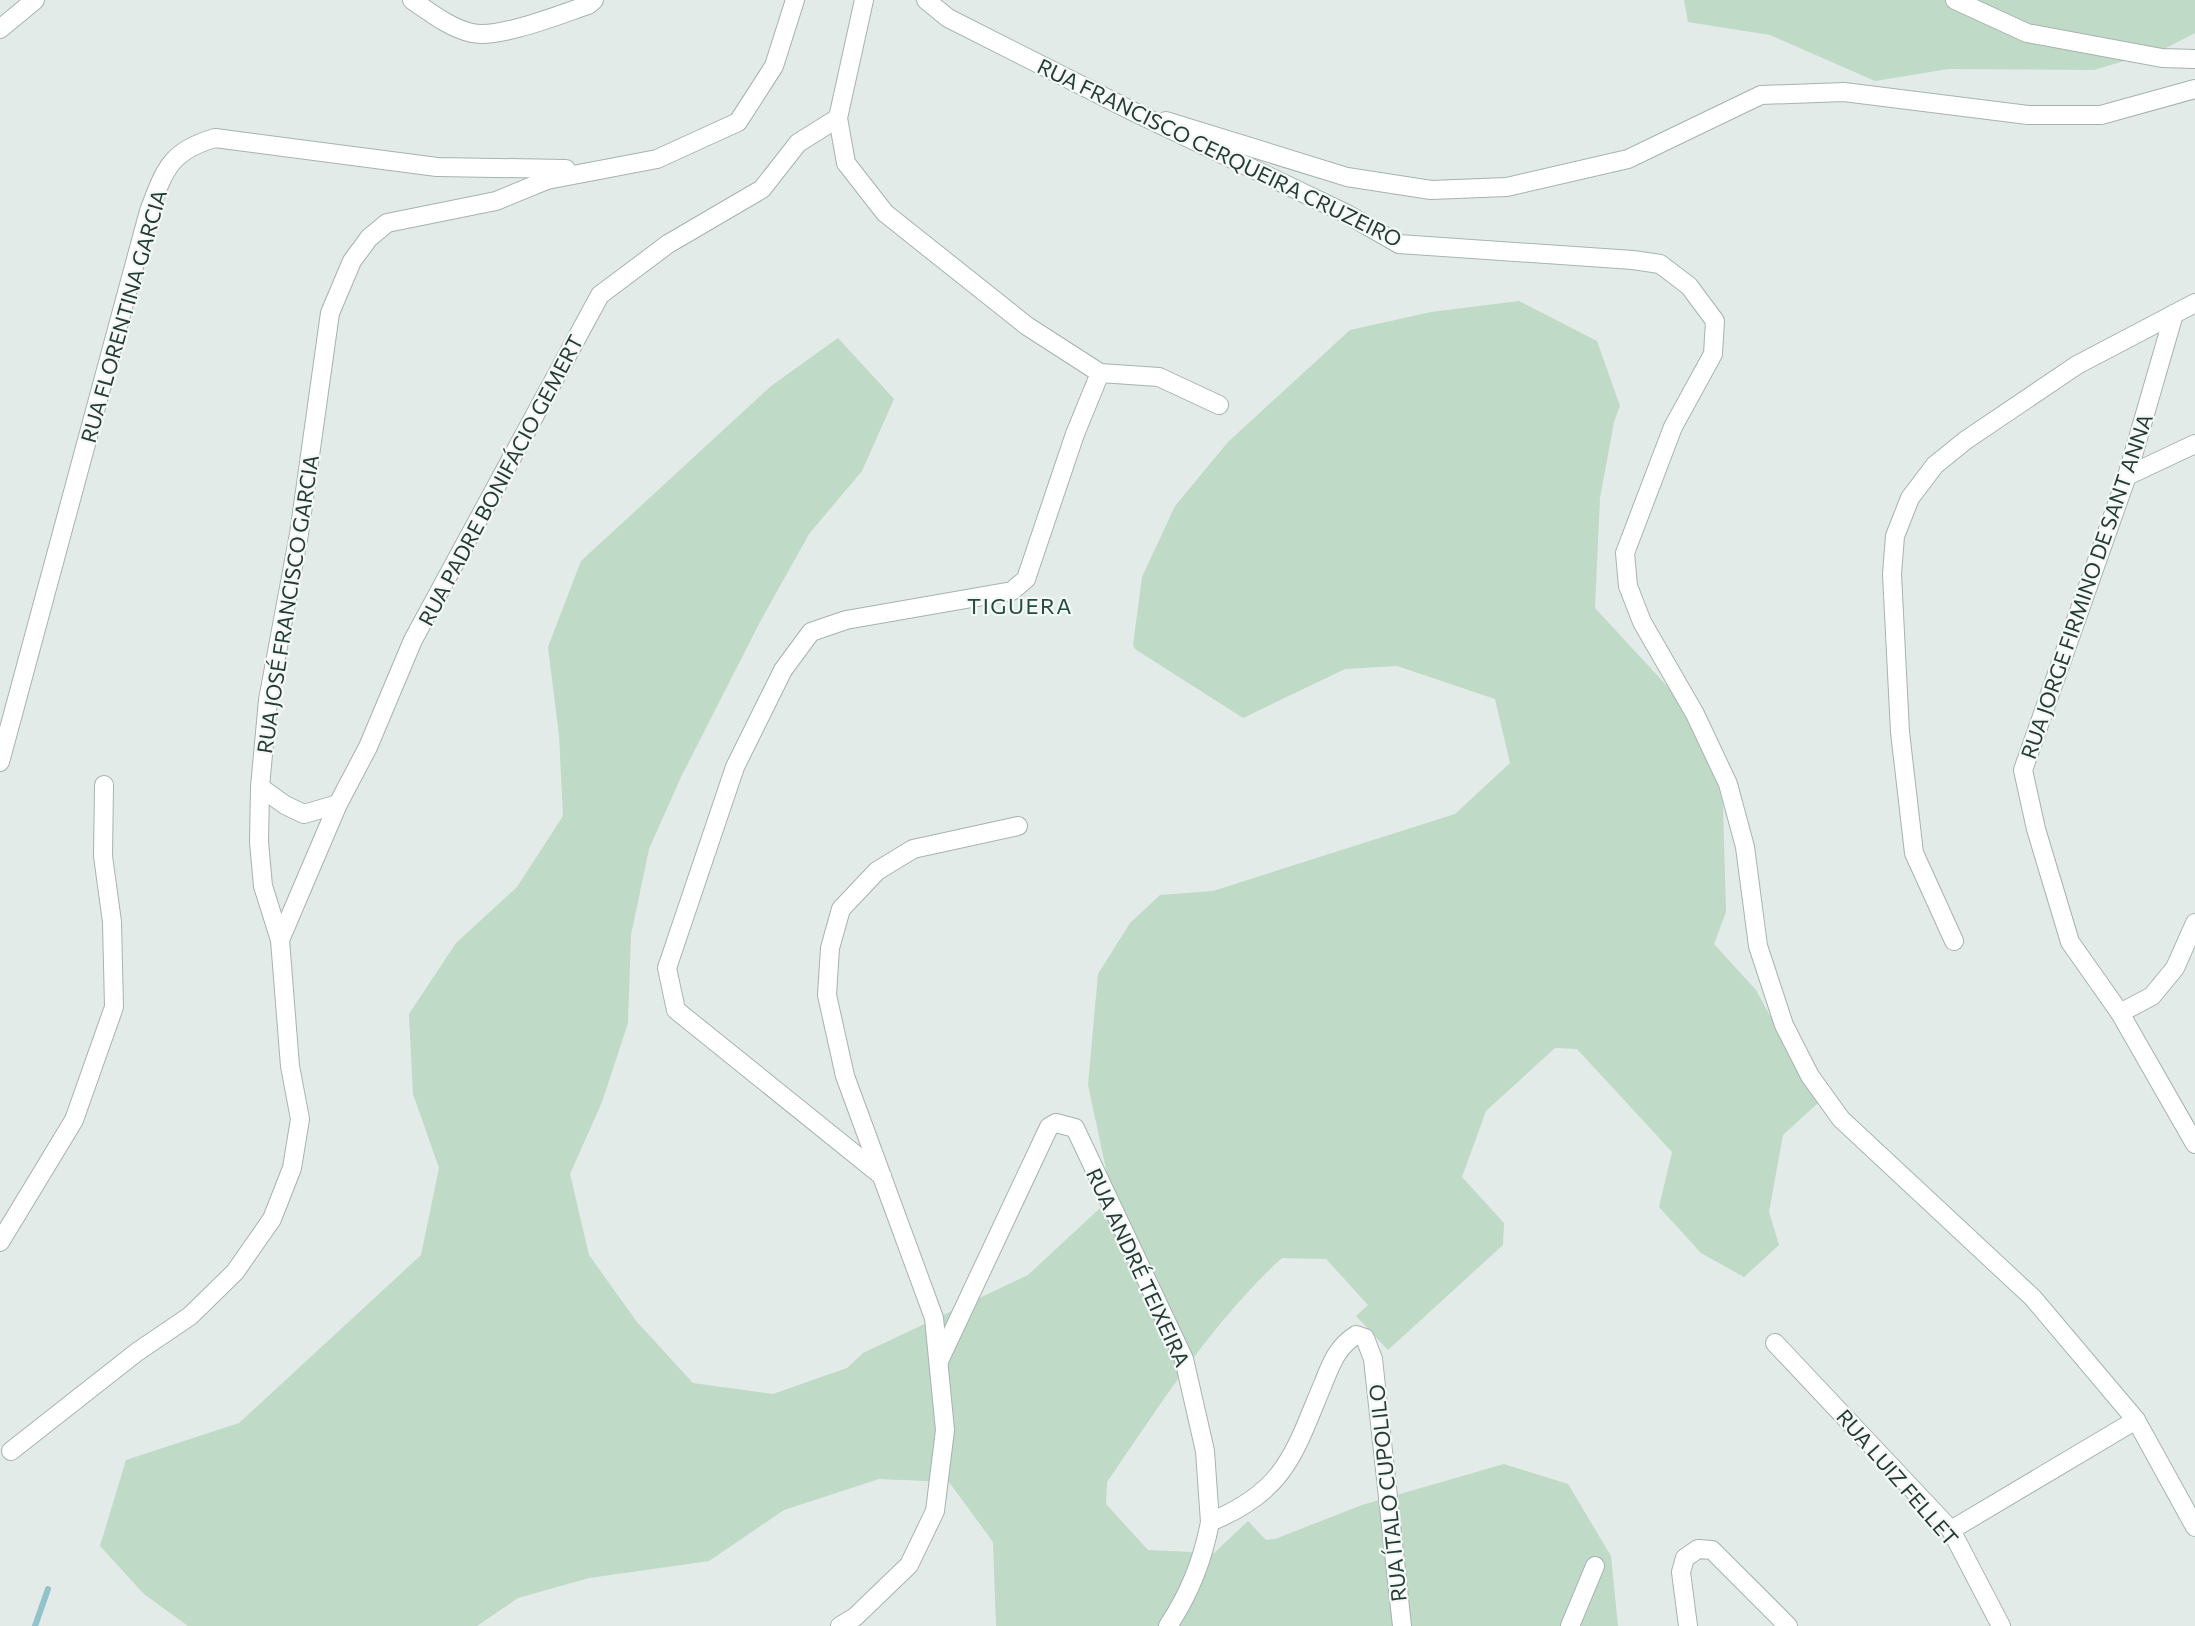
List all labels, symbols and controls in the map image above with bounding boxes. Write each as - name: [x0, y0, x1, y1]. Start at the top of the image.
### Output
- street label: RUA FRANCISCO CERQUEIRA CRUZEIRO: [1034, 53, 1406, 251]
- street label: RUA FLORENTINA GARCIA: [75, 187, 171, 445]
- street label: RUA PADRE BONIFÁCIO GEMERT: [412, 330, 588, 630]
- street label: RUA JORGE FIRMINO DE SANT ANNA: [2015, 410, 2157, 762]
- street label: RUA JOSÉ FRANCISCO GARCIA: [251, 453, 323, 755]
- district label: TIGUERA: [967, 592, 1073, 619]
- street label: RUA ANDRÉ TEIXEIRA: [1082, 1164, 1196, 1370]
- street label: RUA ÍTALO CUPOLILO: [1363, 1383, 1411, 1603]
- street label: RUA LUIZ FELLET: [1832, 1404, 1964, 1550]

